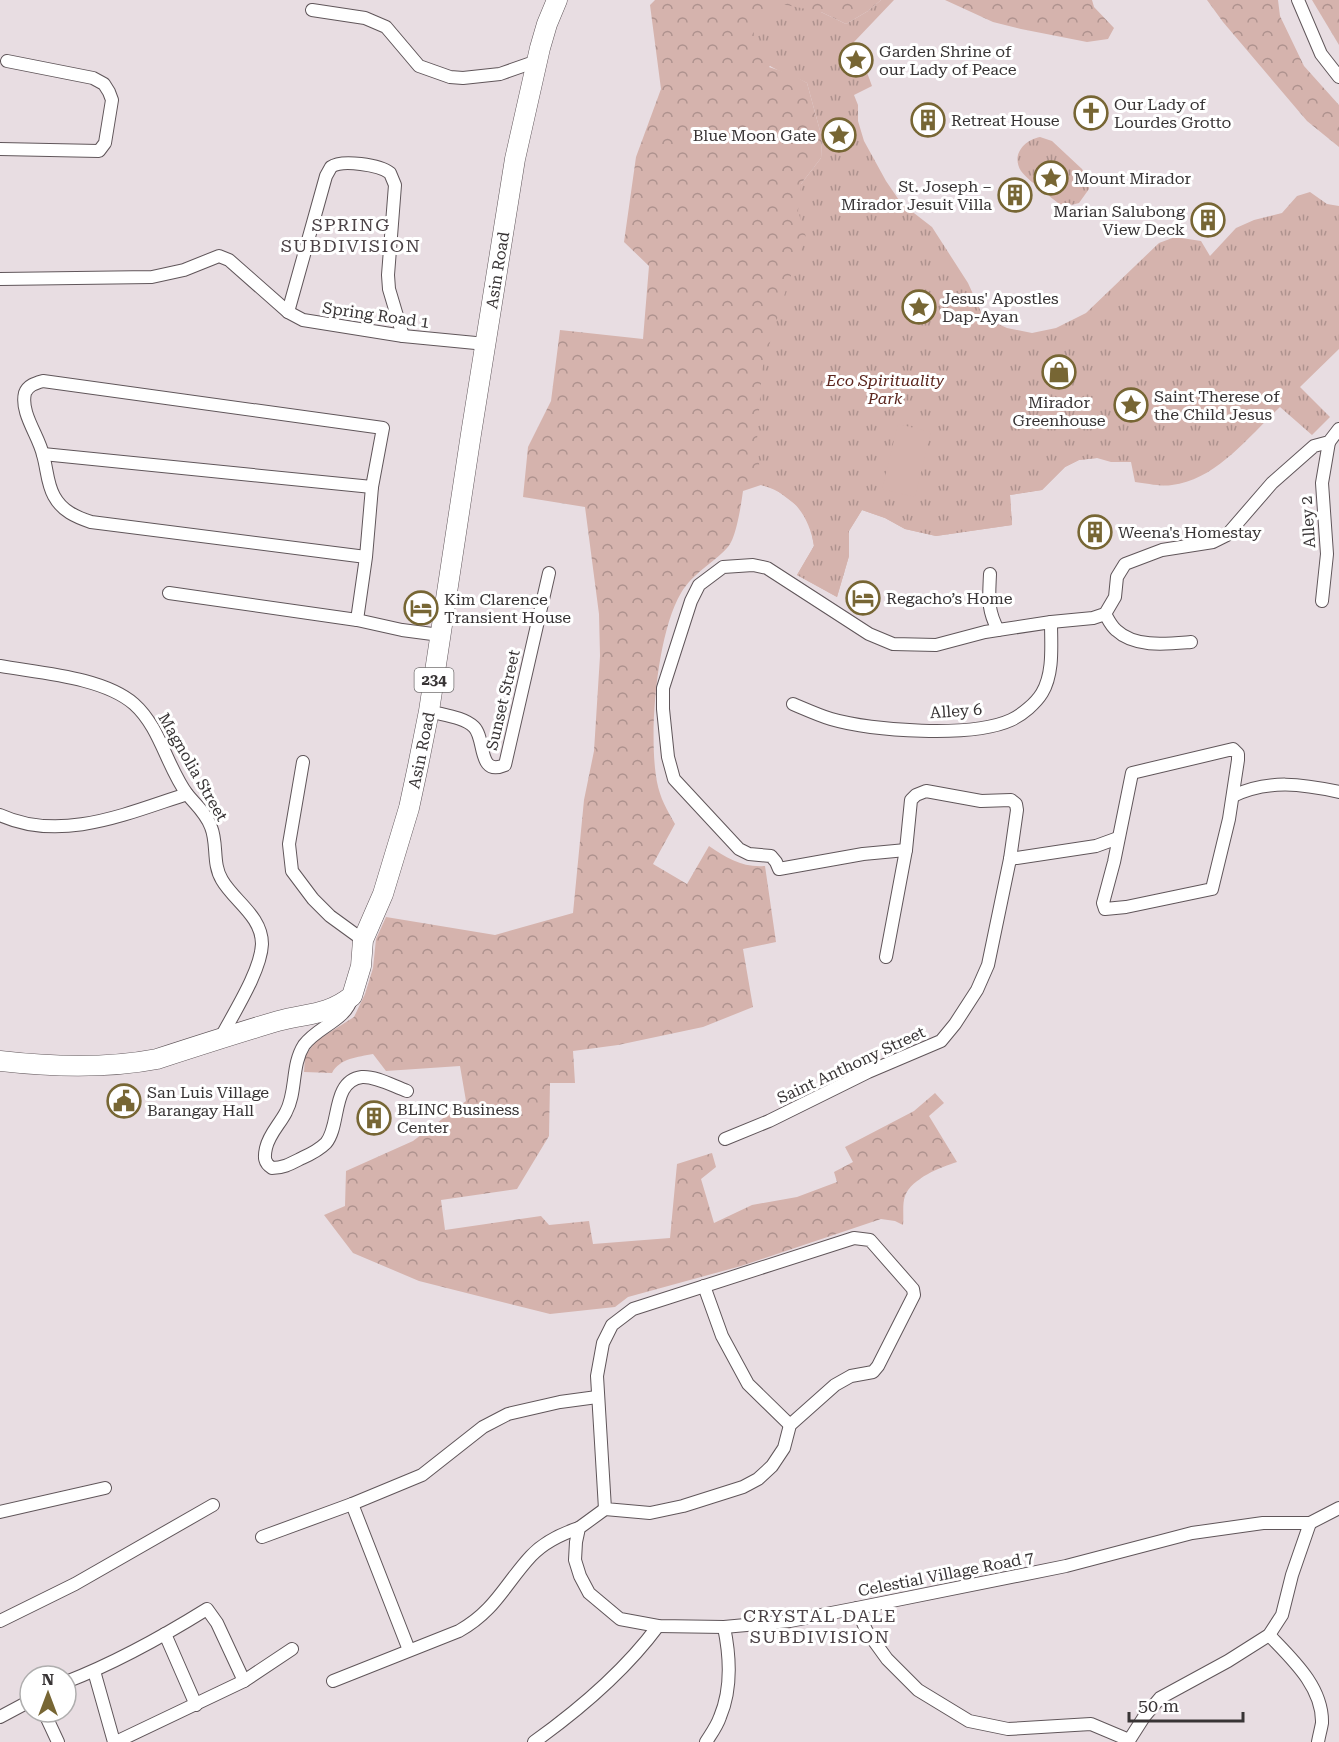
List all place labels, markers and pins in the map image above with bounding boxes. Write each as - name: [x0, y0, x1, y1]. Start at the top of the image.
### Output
- place icon: Garden Shrine of our Lady of Peace: [838, 42, 874, 78]
- place label: Garden Shrine of our Lady of Peace: [879, 42, 1017, 79]
- church icon: Our Lady of Lourdes Grotto: [1073, 95, 1109, 131]
- place label: Our Lady of Lourdes Grotto: [1114, 95, 1232, 132]
- building icon: Retreat House: [910, 102, 946, 138]
- place label: Retreat House: [951, 111, 1060, 130]
- place icon: Blue Moon Gate: [821, 117, 857, 153]
- place label: Blue Moon Gate: [693, 126, 816, 145]
- place icon: Mount Mirador: [1033, 160, 1069, 196]
- place label: Mount Mirador: [1074, 169, 1192, 188]
- place label: St. Joseph – Mirador Jesuit Villa: [841, 177, 992, 214]
- building icon: St. Joseph – Mirador Jesuit Villa: [997, 177, 1033, 213]
- place label: Marian Salubong View Deck: [1053, 202, 1186, 239]
- building icon: Marian Salubong View Deck: [1190, 202, 1226, 238]
- place icon: Jesus' Apostles Dap-Ayan: [901, 289, 937, 325]
- place label: Jesus' Apostles Dap-Ayan: [942, 289, 1059, 326]
- shop icon: Mirador Greenhouse: [1041, 354, 1077, 390]
- place icon: Saint Therese of the Child Jesus: [1113, 387, 1149, 423]
- place label: Saint Therese of the Child Jesus: [1154, 387, 1280, 424]
- place label: Mirador Greenhouse: [1012, 393, 1106, 430]
- building icon: Weena's Homestay: [1077, 514, 1113, 550]
- place label: Weena's Homestay: [1118, 523, 1262, 542]
- hotel icon: Regacho’s Home: [845, 580, 881, 616]
- place label: Regacho’s Home: [886, 589, 1013, 608]
- hotel icon: Kim Clarence Transient House: [403, 590, 439, 626]
- place label: Kim Clarence Transient House: [444, 590, 571, 627]
- public building icon: San Luis Village Barangay Hall: [106, 1083, 142, 1119]
- place label: San Luis Village Barangay Hall: [147, 1083, 269, 1120]
- building icon: BLINC Business Center: [356, 1100, 392, 1136]
- place label: BLINC Business Center: [397, 1100, 520, 1137]

